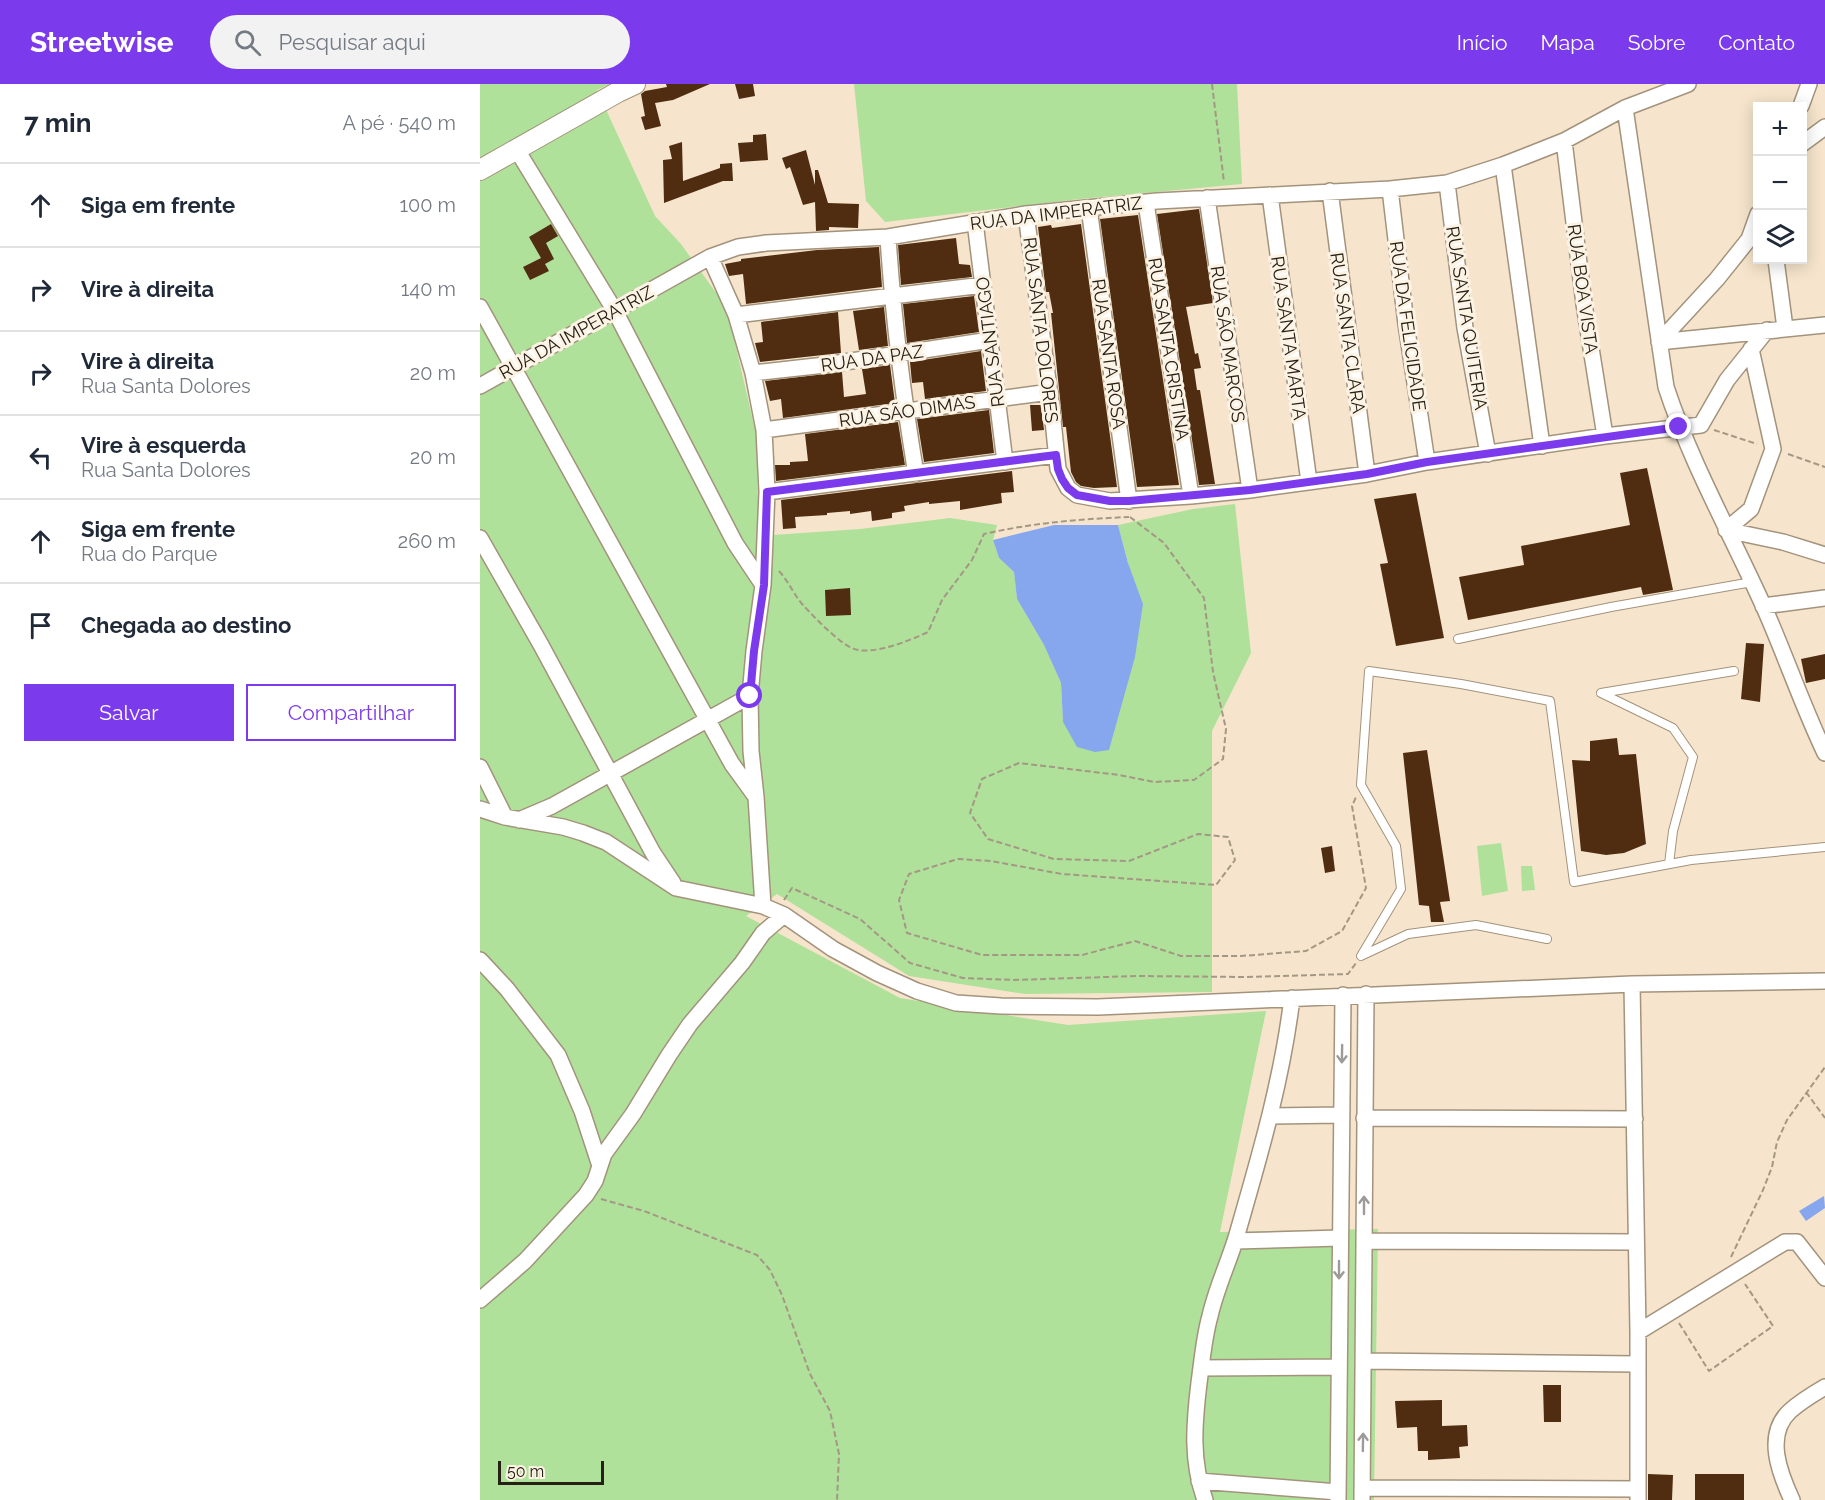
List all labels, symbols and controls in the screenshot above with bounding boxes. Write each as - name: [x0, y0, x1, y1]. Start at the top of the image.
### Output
- search box: [210, 15, 630, 69]
- text: Streetwise: [30, 26, 174, 59]
- icon: search: [231, 26, 264, 59]
- text: Pesquisar aqui: [279, 29, 426, 55]
- text: Início: [1457, 30, 1507, 55]
- text: Mapa: [1540, 30, 1595, 55]
- text: Sobre: [1628, 30, 1685, 55]
- text: Contato: [1718, 30, 1795, 55]
- map controls: [1753, 102, 1807, 264]
- button: +: [1753, 102, 1807, 156]
- text: 7 min: [24, 108, 91, 138]
- text: A pé · 540 m: [342, 111, 456, 135]
- button: −: [1753, 156, 1807, 210]
- icon: ahead: [24, 189, 57, 222]
- text: Siga em frente: [81, 192, 235, 218]
- street label: RUA DA IMPERATRIZ: [969, 192, 1143, 234]
- text: 100 m: [399, 193, 456, 217]
- button: layers: [1753, 210, 1807, 264]
- street label: RUA BOA VISTA: [1563, 223, 1603, 355]
- street label: RUA SANTA QUITERIA: [1442, 225, 1492, 411]
- street label: RUA SANTA DOLORES: [1019, 236, 1063, 424]
- street label: RUA DA FELICIDADE: [1386, 240, 1430, 412]
- street label: RUA SANTA CLARA: [1326, 251, 1370, 415]
- street label: RUA SANTA MARTA: [1267, 255, 1311, 421]
- street label: RUA SANTA CRISTINA: [1144, 256, 1194, 442]
- street label: RUA SÃO MARCOS: [1207, 264, 1249, 424]
- icon: right: [24, 273, 57, 306]
- text: Vire à direita: [81, 276, 214, 302]
- street label: RUA SANTIAGO: [972, 276, 1008, 408]
- text: 140 m: [401, 277, 456, 301]
- street label: RUA SANTA ROSA: [1088, 277, 1130, 431]
- street label: RUA DA IMPERATRIZ: [495, 281, 657, 383]
- street label: RUA DA PAZ: [819, 340, 925, 376]
- text: Vire à direita: [81, 348, 214, 374]
- icon: right: [24, 357, 57, 390]
- text: 20 m: [410, 361, 456, 385]
- text: Rua Santa Dolores: [81, 374, 251, 398]
- street label: RUA SÃO DIMAS: [837, 391, 977, 431]
- route end: [1665, 413, 1691, 439]
- text: Vire à esquerda: [81, 432, 246, 458]
- icon: left: [24, 441, 57, 474]
- text: 20 m: [410, 445, 456, 469]
- text: Rua Santa Dolores: [81, 458, 251, 482]
- text: Siga em frente: [81, 516, 235, 542]
- icon: ahead: [24, 525, 57, 558]
- text: 260 m: [398, 529, 456, 553]
- text: Rua do Parque: [81, 542, 217, 566]
- icon: arrive: [24, 609, 57, 642]
- text: Chegada ao destino: [81, 612, 291, 638]
- route start: [736, 682, 762, 708]
- button: Salvar: [24, 684, 234, 741]
- button: Compartilhar: [246, 684, 456, 741]
- one-way arrow: [1336, 1043, 1348, 1063]
- one-way arrow: [1358, 1195, 1370, 1215]
- one-way arrow: [1333, 1259, 1345, 1279]
- one-way arrow: [1357, 1432, 1369, 1452]
- scale bar: [498, 1458, 604, 1486]
- text: 50 m: [507, 1462, 544, 1481]

